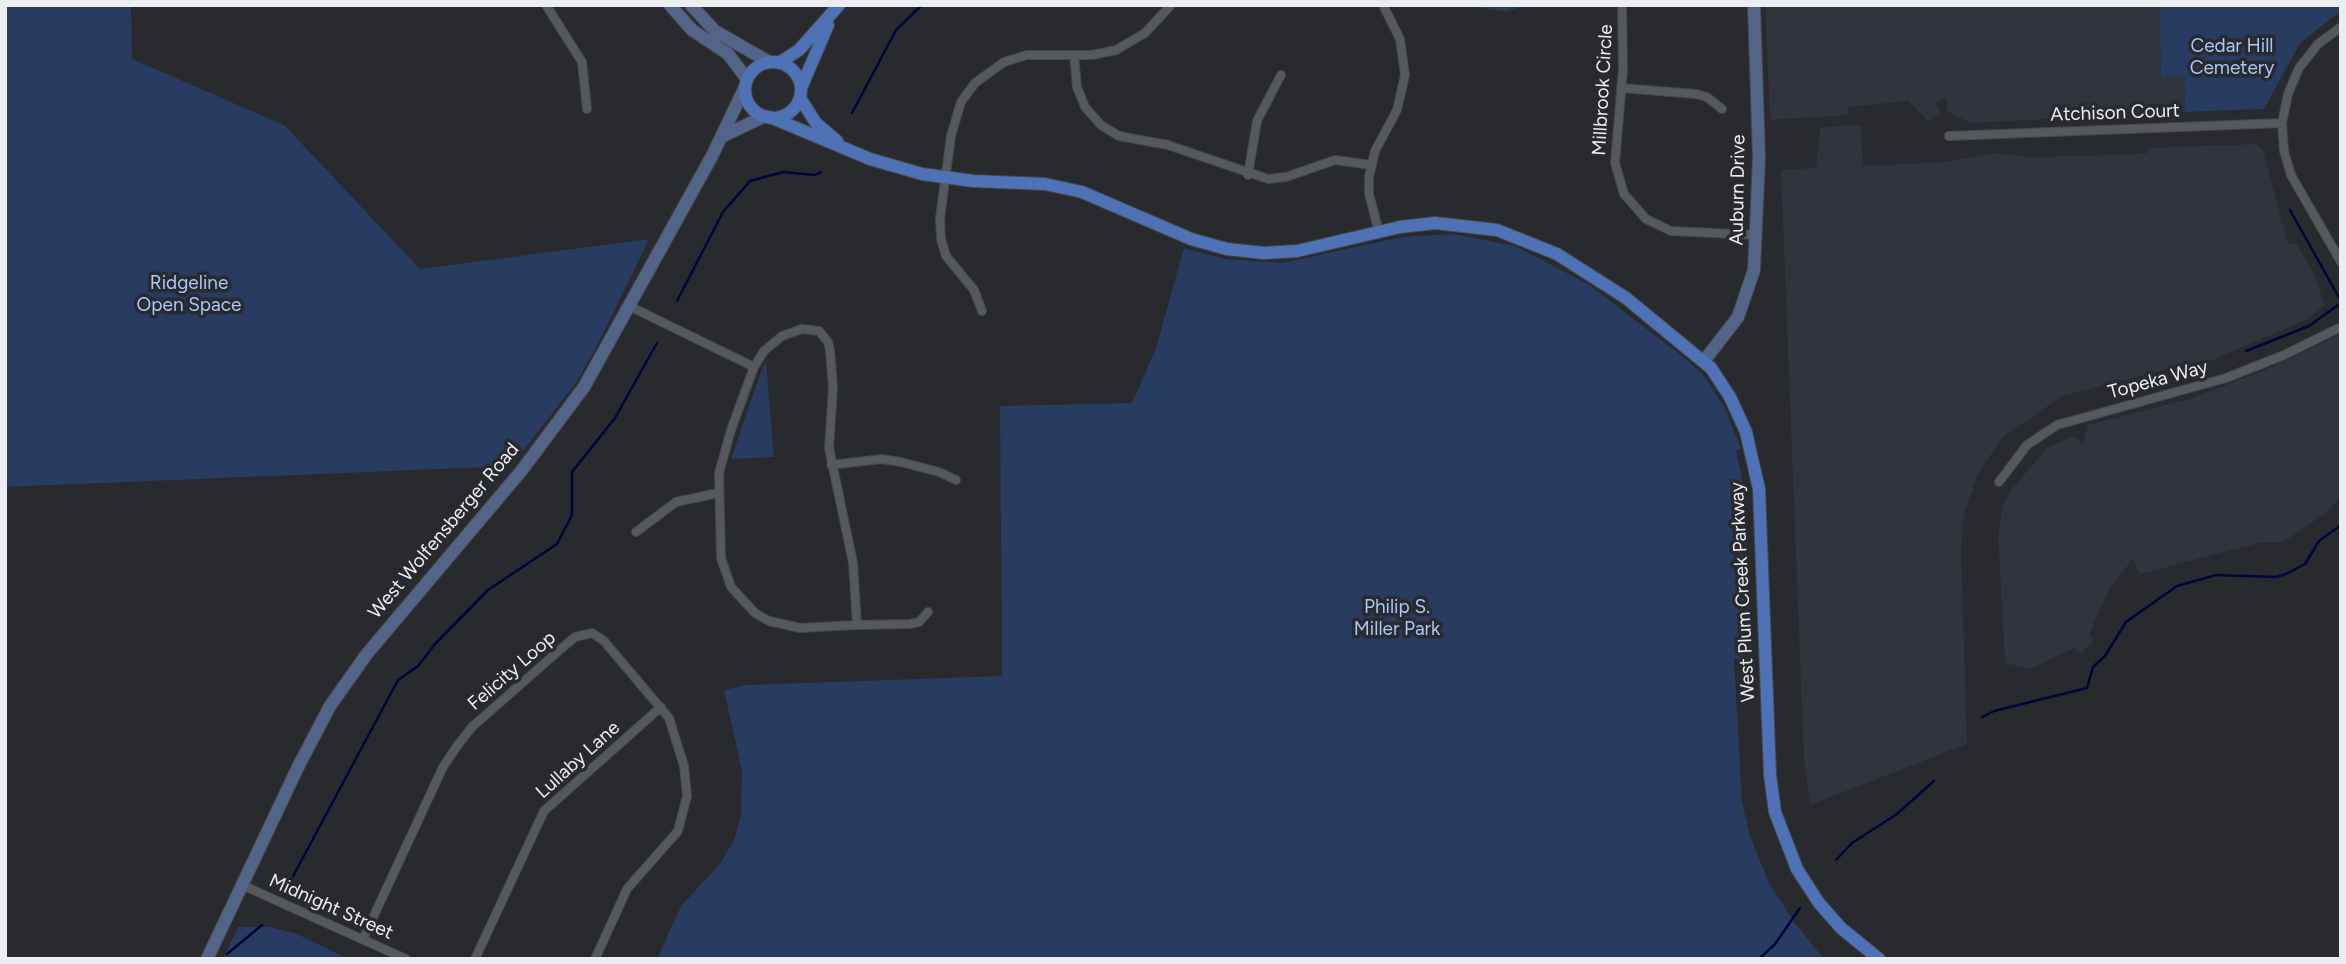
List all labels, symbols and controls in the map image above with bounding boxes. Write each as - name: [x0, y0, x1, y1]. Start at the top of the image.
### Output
- street label: Millbrook Circle: [1588, 24, 1618, 156]
- park label: Cedar Hill Cemetery: [2190, 35, 2274, 79]
- street label: Atchison Court: [2050, 99, 2180, 127]
- street label: Auburn Drive: [1726, 134, 1750, 246]
- park label: Ridgeline Open Space: [137, 272, 241, 316]
- street label: Topeka Way: [2106, 356, 2210, 404]
- street label: West Wolfensberger Road: [364, 439, 524, 623]
- street label: West Plum Creek Parkway: [1726, 481, 1760, 703]
- park label: Philip S. Miller Park: [1354, 596, 1440, 640]
- street label: Felicity Loop: [463, 627, 561, 715]
- street label: Lullaby Lane: [531, 717, 625, 803]
- street label: Midnight Street: [265, 869, 397, 945]

